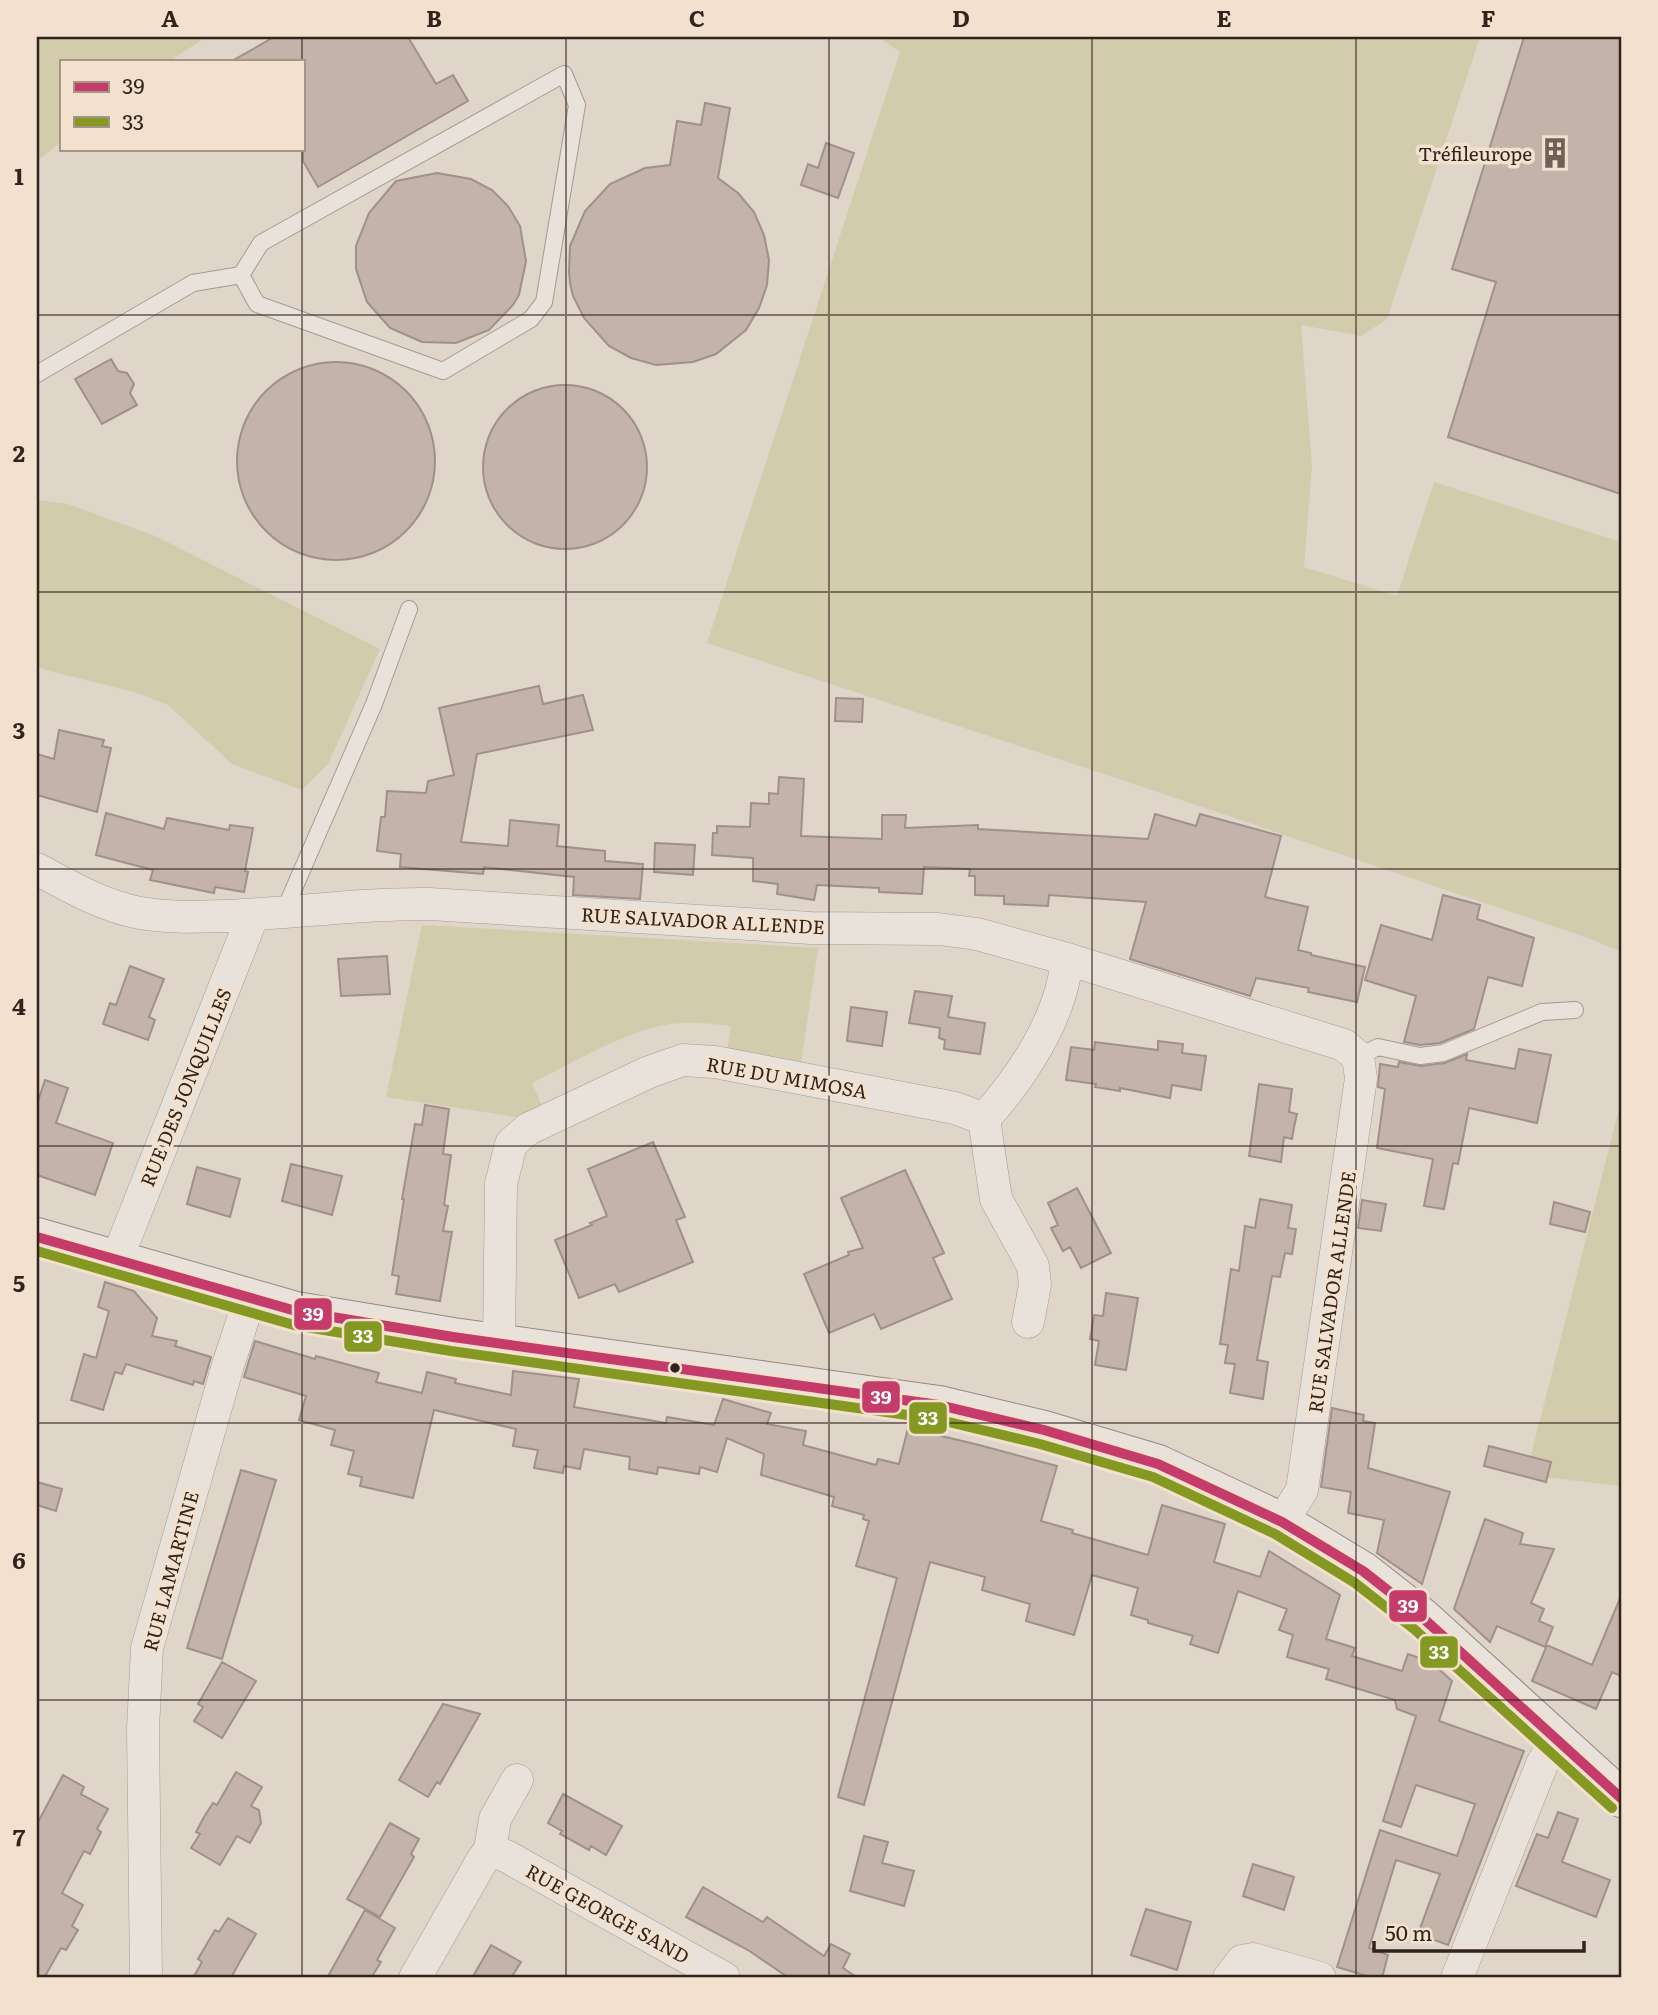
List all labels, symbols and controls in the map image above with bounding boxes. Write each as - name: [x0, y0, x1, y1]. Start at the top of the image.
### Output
- text: A: [161, 0, 179, 34]
- text: B: [426, 0, 442, 34]
- text: C: [689, 0, 705, 34]
- text: D: [952, 0, 970, 34]
- text: E: [1216, 0, 1232, 34]
- text: F: [1481, 0, 1496, 34]
- legend: [60, 60, 304, 150]
- text: 39: [122, 69, 144, 100]
- text: 33: [122, 105, 144, 136]
- building icon: Tréfileurope: [1538, 136, 1572, 170]
- place label: Tréfileurope: [1418, 139, 1532, 167]
- text: 1: [14, 158, 24, 192]
- text: 2: [13, 435, 25, 469]
- text: 3: [13, 712, 25, 746]
- street label: RUE SALVADOR ALLENDE: [580, 900, 826, 940]
- street label: RUE DES JONQUILLES: [132, 984, 238, 1190]
- text: 4: [12, 988, 26, 1022]
- street label: RUE DU MIMOSA: [705, 1049, 870, 1105]
- street label: RUE SALVADOR ALLENDE: [1300, 1169, 1362, 1415]
- text: 5: [13, 1265, 25, 1299]
- line badge: 39: [293, 1297, 333, 1331]
- text: 39: [302, 1299, 324, 1327]
- line badge: 33: [343, 1320, 383, 1353]
- text: 33: [353, 1321, 373, 1349]
- unlabelled marker: [668, 1361, 682, 1375]
- line badge: 39: [861, 1380, 901, 1414]
- text: 39: [870, 1382, 892, 1410]
- line badge: 33: [908, 1401, 948, 1435]
- text: 33: [918, 1403, 938, 1431]
- street label: RUE LAMARTINE: [135, 1488, 205, 1654]
- text: 6: [12, 1542, 26, 1576]
- line badge: 39: [1388, 1589, 1428, 1623]
- text: 39: [1397, 1591, 1419, 1619]
- line badge: 33: [1419, 1635, 1459, 1669]
- text: 33: [1429, 1637, 1449, 1665]
- text: 7: [13, 1819, 26, 1853]
- street label: RUE GEORGE SAND: [521, 1856, 695, 1970]
- scale bar: [1374, 1910, 1584, 1954]
- text: 50 m: [1385, 1916, 1432, 1947]

